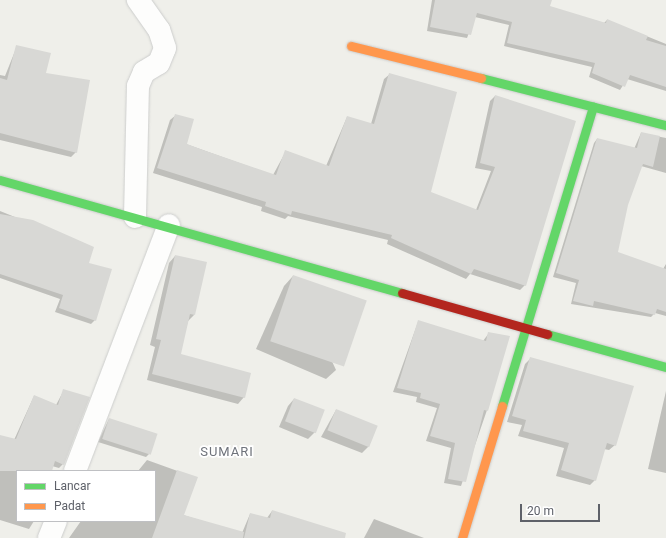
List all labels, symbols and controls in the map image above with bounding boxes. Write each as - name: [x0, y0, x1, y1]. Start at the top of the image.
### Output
- district label: SUMARI: [200, 444, 254, 460]
- legend: [16, 470, 156, 522]
- text: Lancar: [54, 479, 91, 493]
- scale bar: [522, 496, 602, 522]
- text: Padat: [54, 499, 85, 513]
- text: 20 m: [527, 504, 554, 518]

